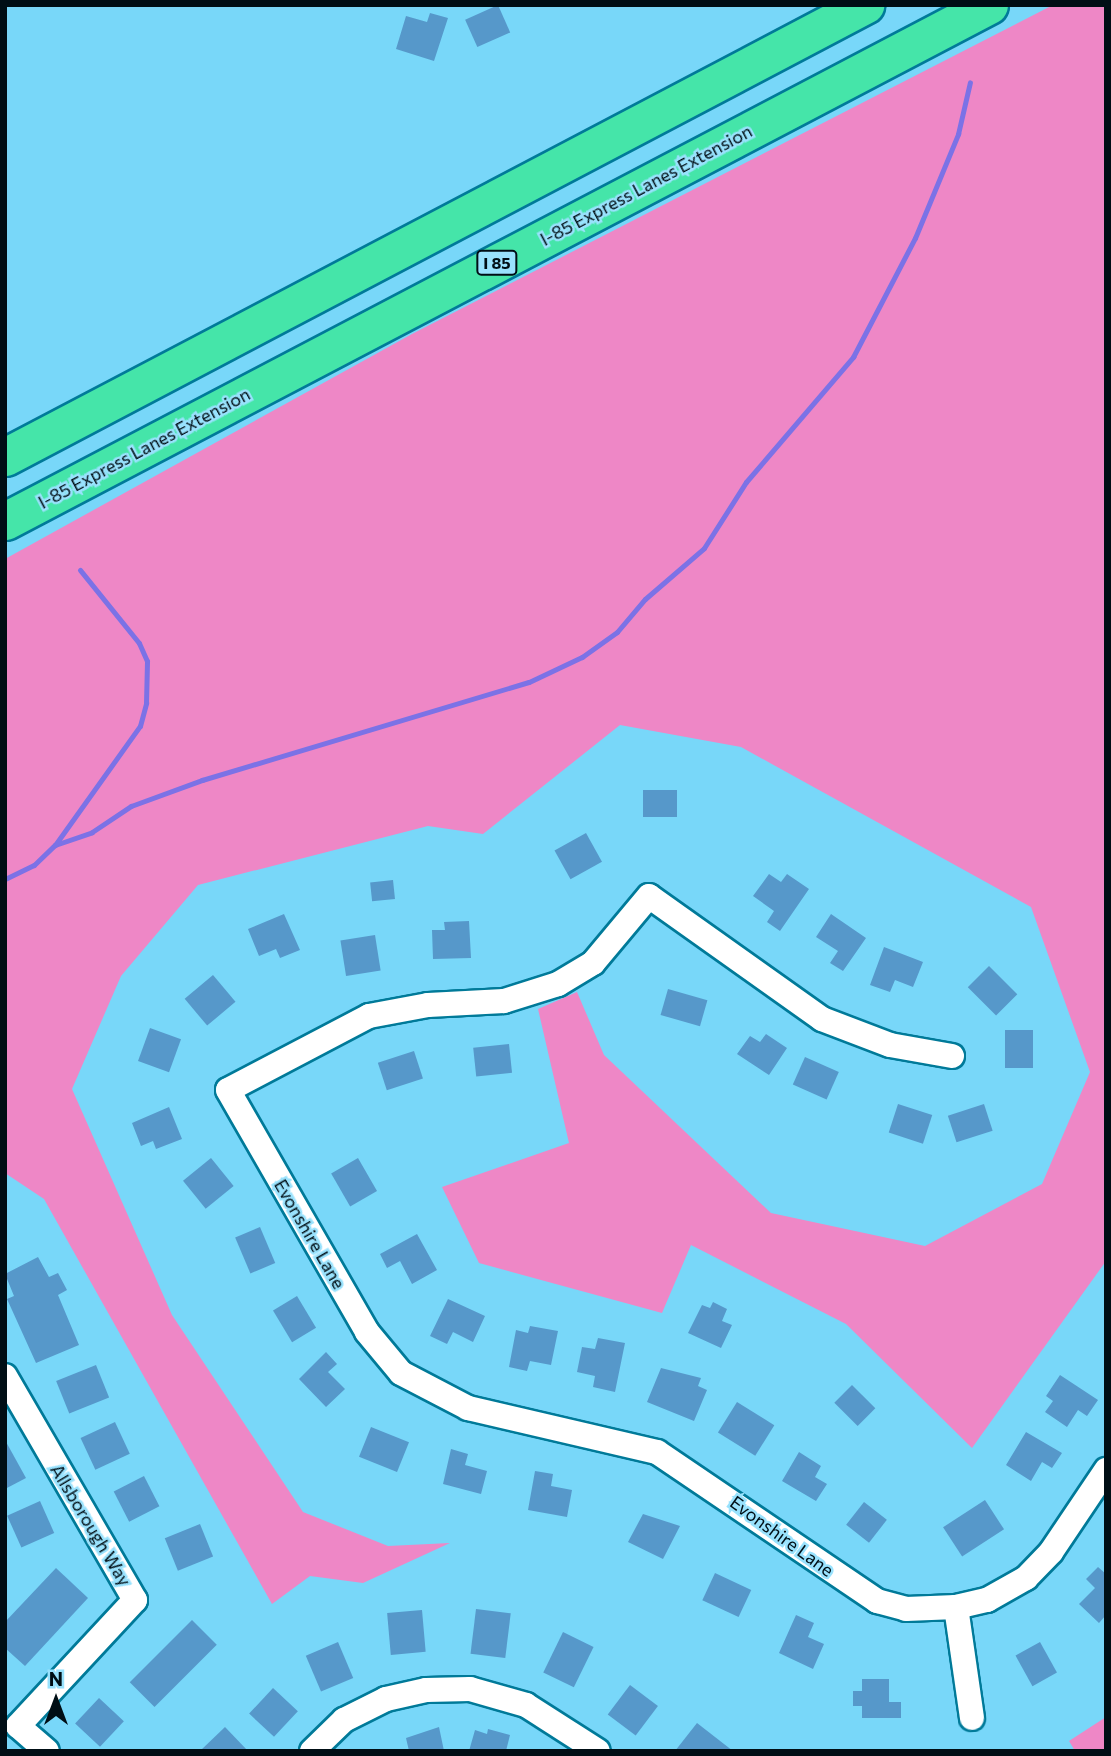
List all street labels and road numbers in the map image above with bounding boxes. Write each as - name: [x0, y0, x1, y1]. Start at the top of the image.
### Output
- street label: I-85 Express Lanes Extension: [536, 120, 756, 250]
- road number: I 85: [476, 250, 518, 276]
- street label: I-85 Express Lanes Extension: [34, 383, 254, 513]
- street label: Evonshire Lane: [270, 1175, 350, 1293]
- street label: Allsborough Way: [46, 1460, 136, 1590]
- street label: Evonshire Lane: [726, 1491, 838, 1581]

